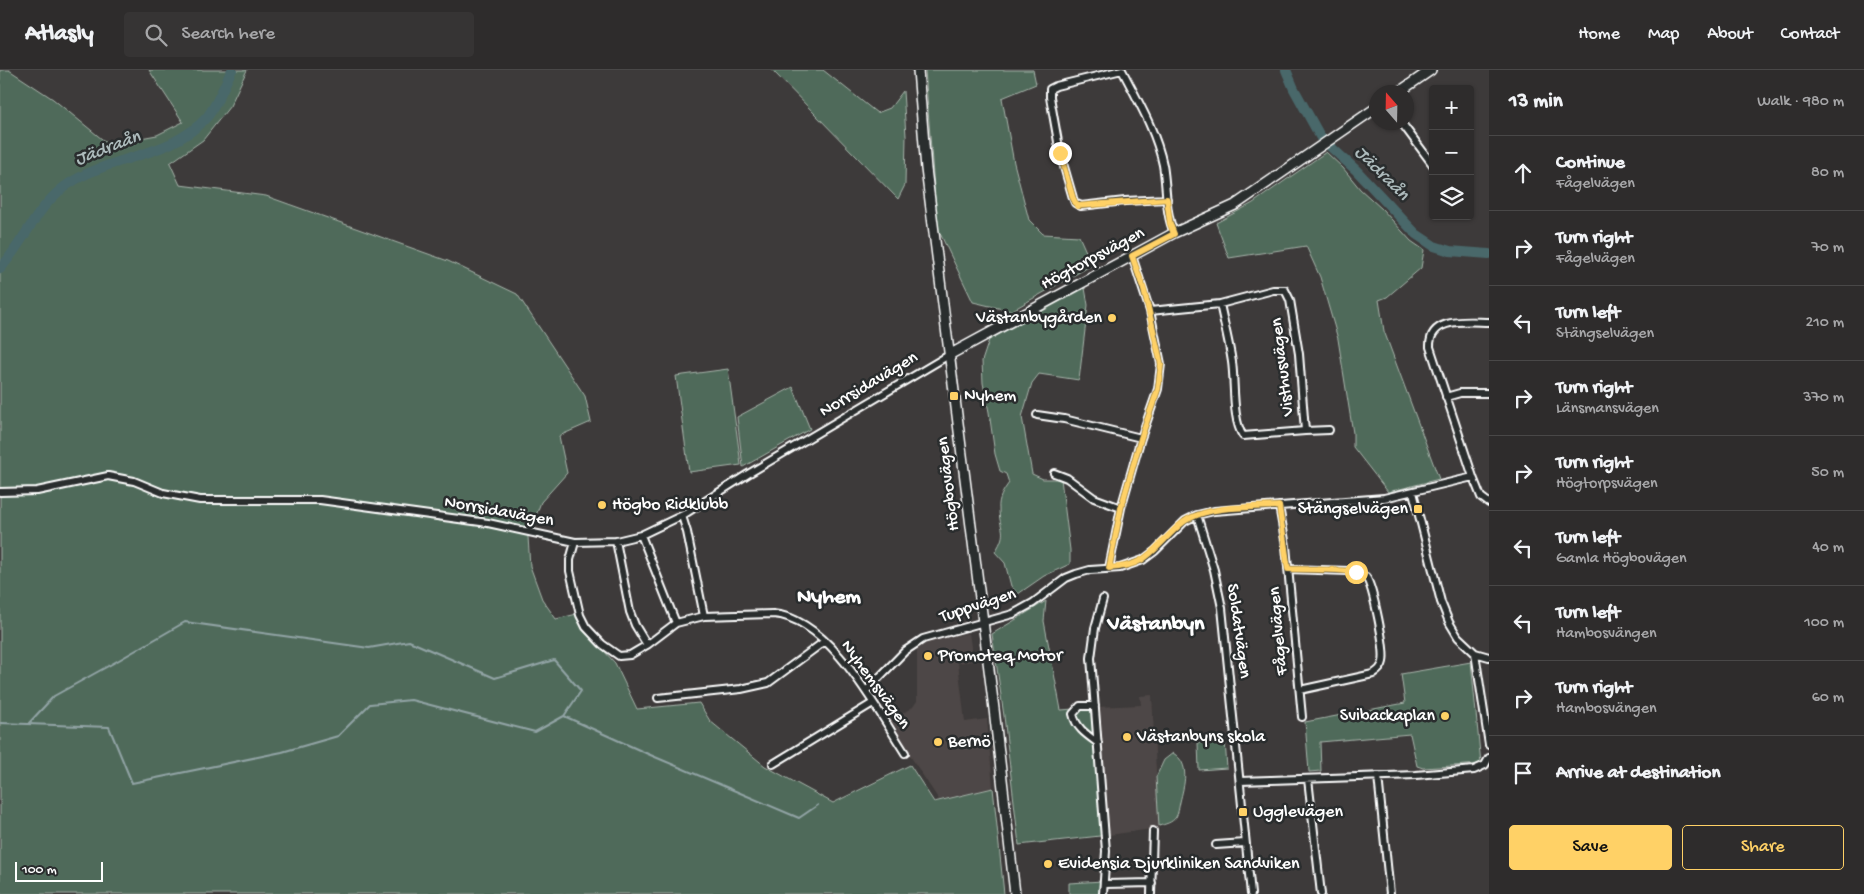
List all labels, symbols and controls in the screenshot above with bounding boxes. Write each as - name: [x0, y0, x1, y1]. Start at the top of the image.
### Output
- search box: [124, 12, 474, 57]
- text: Atlasly: [25, 20, 94, 49]
- icon: search: [142, 21, 170, 49]
- text: Search here: [182, 23, 275, 46]
- text: Home: [1578, 24, 1620, 45]
- text: Map: [1648, 24, 1679, 45]
- text: About: [1707, 24, 1753, 45]
- text: Contact: [1781, 24, 1839, 45]
- north arrow: [1369, 85, 1414, 130]
- map controls: [1429, 85, 1474, 220]
- button: +: [1429, 85, 1474, 130]
- text: 13 min: [1509, 90, 1563, 115]
- text: Walk · 980 m: [1757, 93, 1844, 112]
- water label: Jädraån: [72, 126, 145, 172]
- button: −: [1429, 130, 1474, 175]
- route end: [1049, 142, 1072, 165]
- water label: Jädraån: [1349, 142, 1414, 207]
- text: Continue: [1556, 152, 1625, 175]
- icon: ahead: [1509, 159, 1537, 187]
- text: 80 m: [1811, 164, 1844, 183]
- button: layers: [1429, 175, 1474, 220]
- text: Fågelvägen: [1556, 175, 1635, 194]
- street label: Högtorpsvägen: [1038, 223, 1149, 295]
- text: Turn right: [1556, 227, 1632, 250]
- icon: right: [1509, 234, 1537, 262]
- text: 70 m: [1811, 239, 1844, 258]
- text: Fågelvägen: [1556, 250, 1635, 269]
- text: Turn left: [1556, 302, 1620, 325]
- place label: Västanbygården: [975, 308, 1102, 329]
- icon: left: [1509, 309, 1537, 337]
- marker: Västanbygården: [1106, 312, 1118, 324]
- text: 210 m: [1805, 314, 1844, 333]
- street label: Visthusvägen: [1267, 316, 1300, 418]
- text: Stängselvägen: [1556, 325, 1654, 344]
- street label: Norrsidavägen: [816, 347, 922, 423]
- text: Turn right: [1556, 377, 1632, 400]
- icon: right: [1509, 384, 1537, 412]
- place label: Nyhem: [964, 386, 1017, 407]
- text: 370 m: [1803, 389, 1844, 408]
- marker: Nyhem: [948, 390, 960, 402]
- text: Länsmansvägen: [1556, 400, 1659, 419]
- street label: Högbovägen: [933, 435, 965, 532]
- text: Turn right: [1556, 452, 1632, 475]
- icon: right: [1509, 459, 1537, 487]
- text: 50 m: [1811, 464, 1844, 483]
- text: Högtorpsvägen: [1556, 475, 1658, 494]
- street label: Norrsidavägen: [443, 492, 556, 532]
- place label: Högbo Ridklubb: [612, 495, 729, 516]
- marker: Högbo Ridklubb: [596, 499, 608, 511]
- place label: Stängselvägen: [1298, 499, 1408, 520]
- marker: Stängselvägen: [1412, 503, 1424, 515]
- text: Turn left: [1556, 527, 1620, 550]
- icon: left: [1509, 534, 1537, 562]
- text: 40 m: [1812, 539, 1844, 558]
- text: Gamla Högbovägen: [1556, 550, 1687, 569]
- route start: [1345, 561, 1368, 584]
- street label: Soldatvägen: [1221, 582, 1255, 680]
- street label: Tuppvägen: [936, 584, 1019, 629]
- district label: Nyhem: [797, 585, 861, 611]
- street label: Fågelvägen: [1265, 585, 1293, 677]
- text: Turn left: [1556, 602, 1620, 625]
- icon: left: [1509, 609, 1537, 637]
- district label: Västanbyn: [1106, 612, 1205, 638]
- text: 100 m: [1804, 614, 1844, 633]
- text: Hambosvängen: [1556, 625, 1657, 644]
- street label: Nyhemsvägen: [836, 636, 915, 734]
- place label: Promoteq Motor: [937, 646, 1064, 667]
- marker: Promoteq Motor: [922, 650, 934, 662]
- text: Turn right: [1556, 677, 1632, 700]
- icon: right: [1509, 684, 1537, 712]
- text: 60 m: [1812, 689, 1844, 708]
- text: Hambosvängen: [1556, 700, 1657, 719]
- place label: Svibackaplan: [1340, 706, 1435, 727]
- marker: Svibackaplan: [1439, 710, 1451, 722]
- place label: Västanbyns skola: [1136, 727, 1266, 748]
- marker: Västanbyns skola: [1121, 731, 1133, 743]
- place label: Bernö: [947, 732, 991, 753]
- marker: Bernö: [932, 736, 944, 748]
- icon: arrive: [1509, 759, 1537, 787]
- text: Arrive at destination: [1556, 762, 1720, 785]
- place label: Ugglevägen: [1253, 802, 1344, 823]
- marker: Ugglevägen: [1237, 806, 1249, 818]
- button: Save: [1509, 825, 1672, 870]
- button: Share: [1682, 825, 1844, 870]
- place label: Evidensia Djurkliniken Sandviken: [1058, 854, 1300, 875]
- marker: Evidensia Djurkliniken Sandviken: [1042, 858, 1054, 870]
- scale bar: [15, 859, 102, 882]
- text: 100 m: [22, 862, 57, 879]

